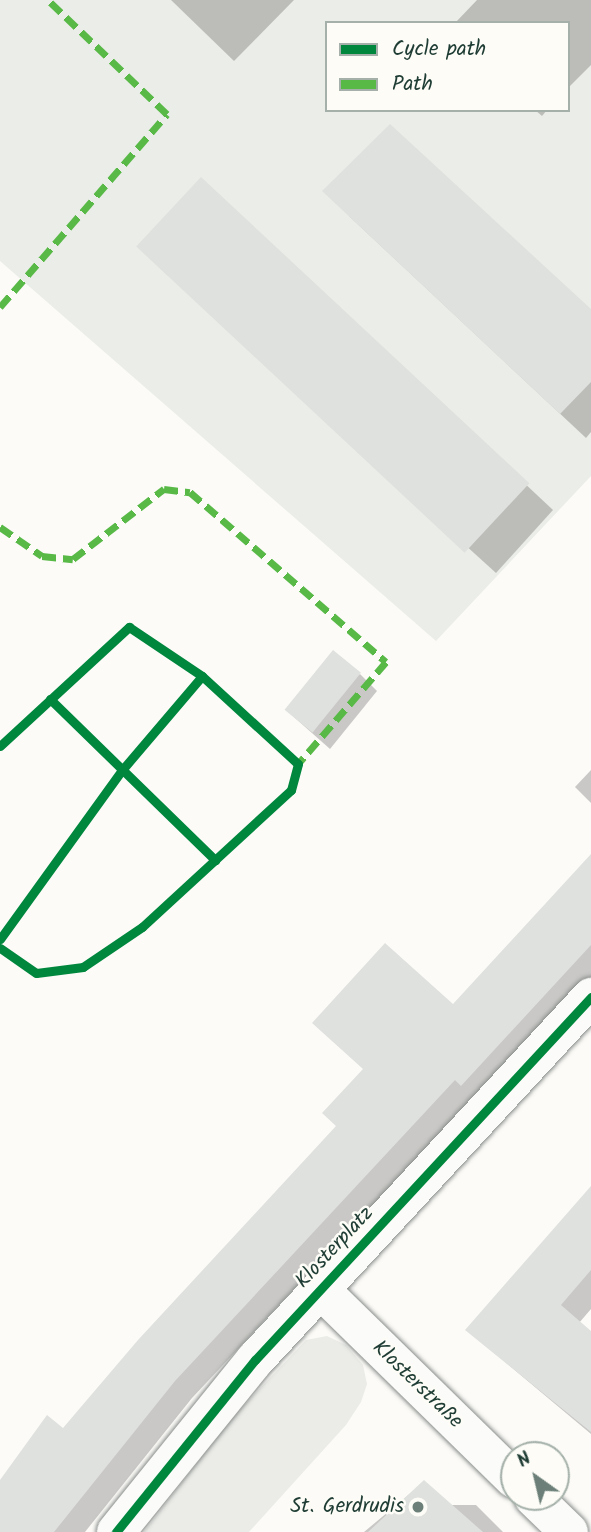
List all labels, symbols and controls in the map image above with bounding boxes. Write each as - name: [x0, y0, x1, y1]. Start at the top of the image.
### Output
- legend: [325, 21, 570, 112]
- text: Cycle path: [392, 33, 486, 66]
- text: Path: [392, 68, 433, 101]
- street label: Klosterplatz: [291, 1202, 379, 1294]
- street label: Klosterstraße: [366, 1336, 468, 1434]
- north arrow: [500, 1441, 570, 1511]
- text: N: [511, 1444, 538, 1476]
- place label: St. Gerdrudis: [290, 1494, 404, 1520]
- marker: St. Gerdrudis: [410, 1499, 426, 1515]

